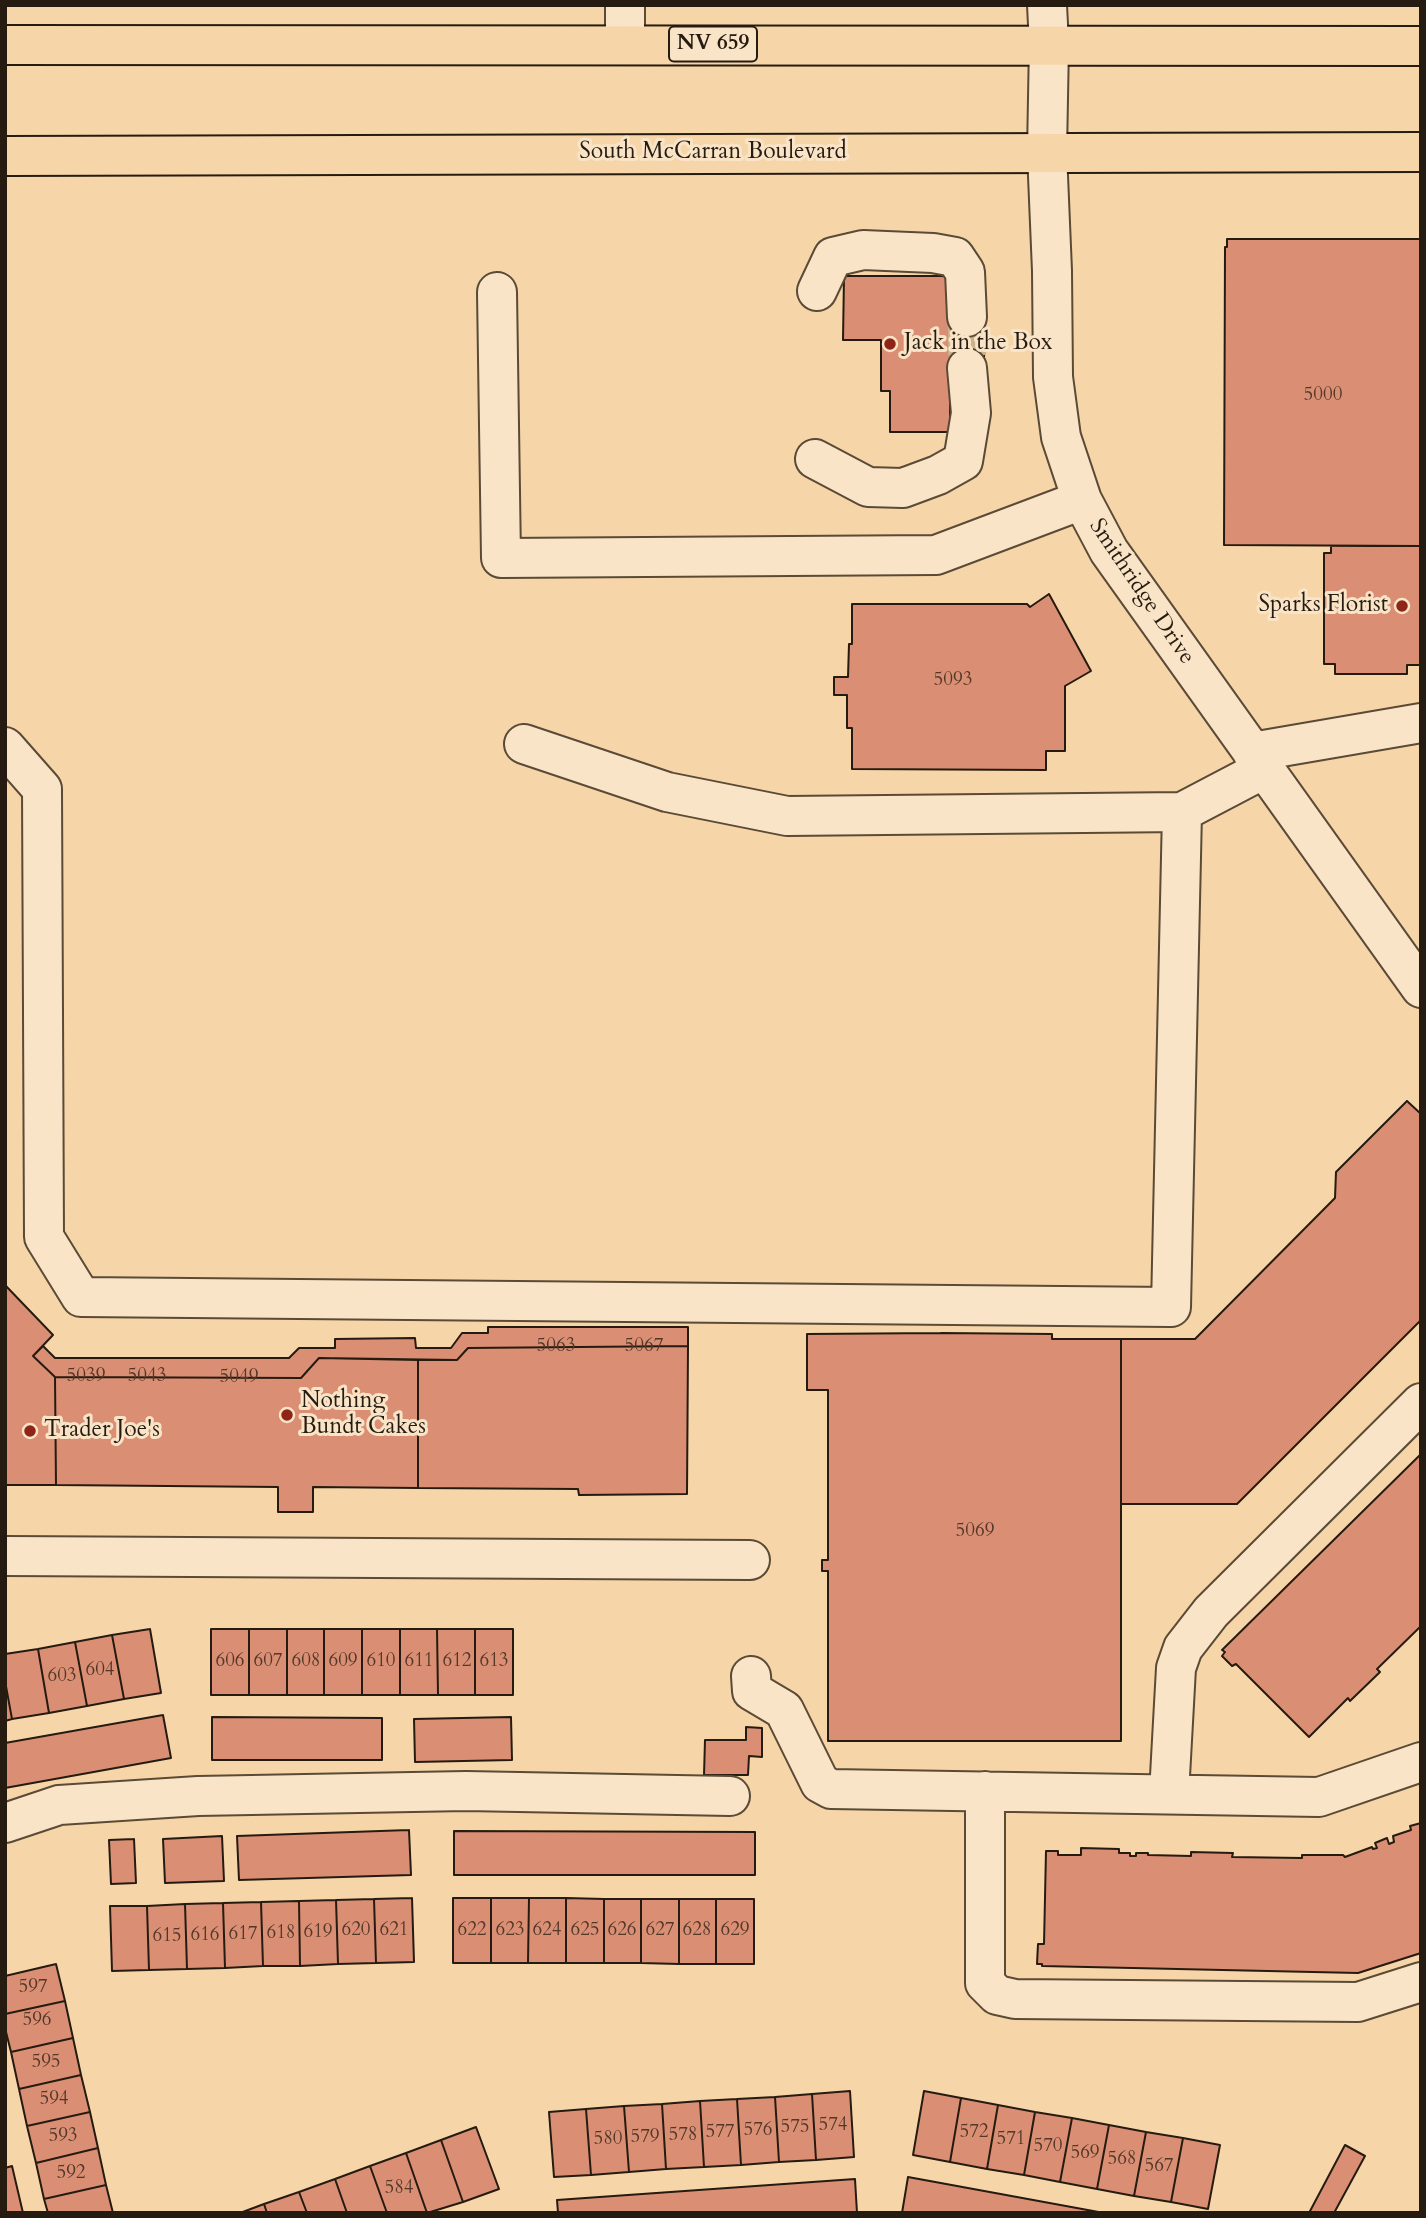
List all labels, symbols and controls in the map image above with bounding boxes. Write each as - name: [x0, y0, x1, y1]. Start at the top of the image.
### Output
- road number: NV 659: [669, 26, 757, 61]
- street label: South McCarran Boulevard: [579, 139, 847, 167]
- place label: Jack in the Box: [904, 330, 1052, 358]
- marker: Jack in the Box: [882, 336, 898, 352]
- house number: 5000: [1304, 385, 1342, 407]
- street label: Smithridge Drive: [1082, 514, 1200, 670]
- place label: Sparks Florist: [1259, 592, 1388, 620]
- marker: Sparks Florist: [1394, 598, 1410, 614]
- house number: 5093: [934, 670, 972, 692]
- house number: 5063: [537, 1336, 575, 1358]
- house number: 5067: [625, 1336, 663, 1358]
- house number: 5039: [67, 1366, 105, 1388]
- house number: 5043: [128, 1366, 166, 1388]
- house number: 5049: [220, 1367, 258, 1389]
- place label: Nothing Bundt Cakes: [301, 1388, 426, 1442]
- marker: Nothing Bundt Cakes: [279, 1407, 295, 1423]
- place label: Trader Joe's: [44, 1417, 160, 1445]
- marker: Trader Joe's: [22, 1423, 38, 1439]
- house number: 5069: [956, 1521, 994, 1543]
- house number: 606: [215, 1651, 245, 1673]
- house number: 607: [253, 1651, 283, 1673]
- house number: 608: [291, 1651, 321, 1673]
- house number: 609: [328, 1651, 358, 1673]
- house number: 610: [366, 1651, 396, 1673]
- house number: 611: [404, 1651, 434, 1673]
- house number: 612: [442, 1651, 472, 1673]
- house number: 613: [479, 1651, 509, 1673]
- house number: 604: [85, 1660, 115, 1682]
- house number: 603: [47, 1666, 77, 1688]
- house number: 620: [341, 1920, 371, 1942]
- house number: 621: [379, 1920, 409, 1942]
- house number: 622: [457, 1920, 487, 1942]
- house number: 623: [495, 1920, 525, 1942]
- house number: 624: [532, 1920, 562, 1942]
- house number: 625: [570, 1920, 600, 1942]
- house number: 626: [607, 1920, 637, 1942]
- house number: 627: [645, 1920, 675, 1942]
- house number: 628: [682, 1920, 712, 1942]
- house number: 629: [720, 1920, 750, 1942]
- house number: 619: [303, 1922, 333, 1944]
- house number: 618: [266, 1923, 296, 1945]
- house number: 617: [228, 1924, 258, 1946]
- house number: 616: [190, 1925, 220, 1947]
- house number: 615: [152, 1926, 182, 1948]
- house number: 597: [18, 1977, 48, 1999]
- house number: 596: [22, 2010, 52, 2032]
- house number: 595: [31, 2052, 61, 2074]
- house number: 594: [39, 2089, 69, 2111]
- house number: 574: [818, 2115, 848, 2137]
- house number: 575: [780, 2117, 810, 2139]
- house number: 576: [743, 2120, 773, 2142]
- house number: 577: [705, 2122, 735, 2144]
- house number: 572: [959, 2122, 989, 2144]
- house number: 578: [668, 2125, 698, 2147]
- house number: 593: [48, 2126, 78, 2148]
- house number: 579: [630, 2127, 660, 2149]
- house number: 580: [593, 2129, 623, 2151]
- house number: 571: [996, 2129, 1026, 2151]
- house number: 570: [1033, 2136, 1063, 2158]
- house number: 569: [1070, 2143, 1100, 2165]
- house number: 568: [1107, 2149, 1137, 2171]
- house number: 567: [1144, 2156, 1174, 2178]
- house number: 592: [56, 2163, 86, 2185]
- house number: 584: [384, 2178, 414, 2200]

